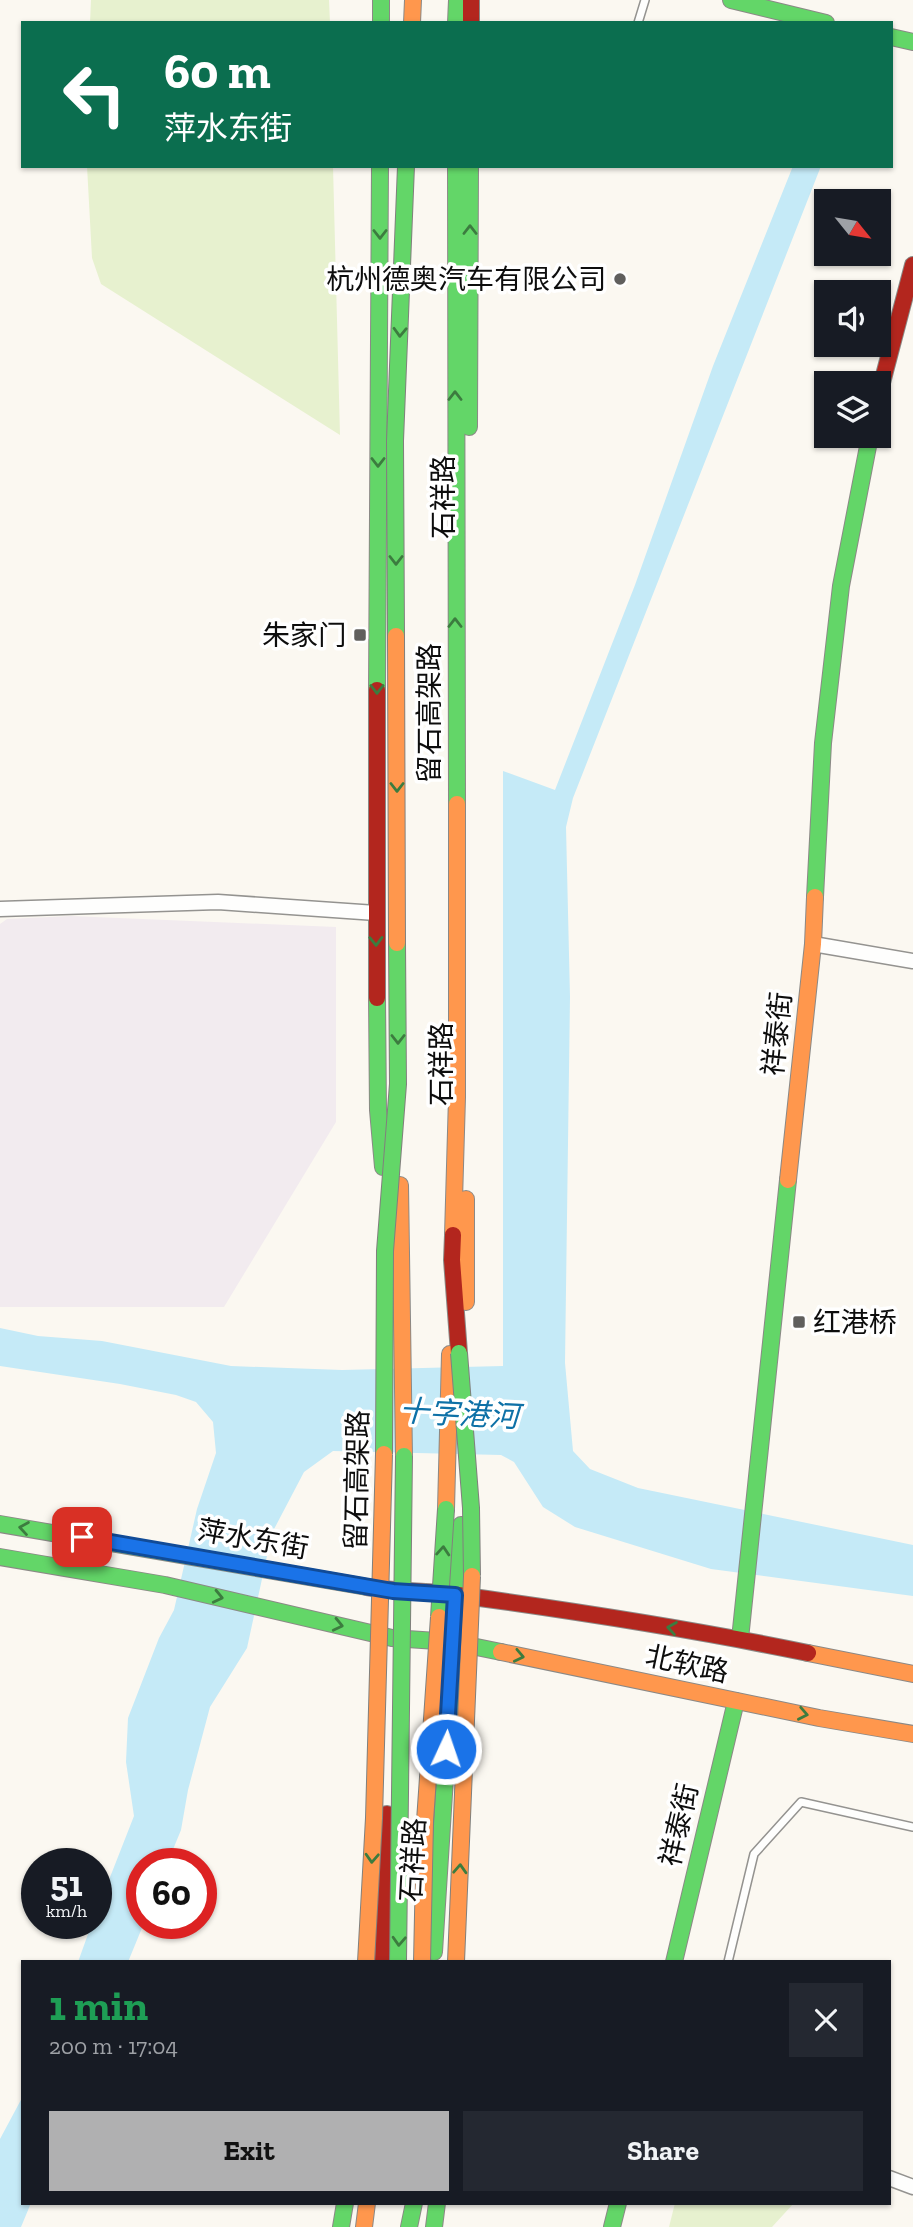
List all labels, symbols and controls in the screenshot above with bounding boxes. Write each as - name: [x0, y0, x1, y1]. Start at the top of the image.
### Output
- text: 60 m: [164, 42, 271, 101]
- icon: left: [49, 49, 140, 140]
- text: 萍水东街: [164, 109, 292, 147]
- north arrow: [814, 189, 891, 266]
- map controls: [814, 189, 891, 448]
- one-way arrow: [462, 224, 478, 235]
- one-way arrow: [372, 229, 387, 240]
- place label: 杭州德奥汽车有限公司: [326, 263, 606, 296]
- marker: 杭州德奥汽车有限公司: [612, 271, 628, 287]
- button: sound: [814, 280, 891, 357]
- one-way arrow: [392, 327, 407, 338]
- button: layers: [814, 371, 891, 448]
- one-way arrow: [447, 390, 463, 401]
- street label: 石祥路: [427, 455, 460, 539]
- one-way arrow: [370, 457, 386, 468]
- one-way arrow: [388, 555, 404, 566]
- one-way arrow: [447, 618, 463, 628]
- place label: 朱家门: [262, 619, 346, 652]
- marker: 朱家门: [352, 627, 368, 643]
- street label: 留石高架路: [413, 643, 446, 783]
- one-way arrow: [369, 685, 385, 695]
- one-way arrow: [389, 783, 405, 793]
- one-way arrow: [368, 937, 384, 947]
- street label: 祥泰街: [756, 990, 798, 1078]
- street label: 石祥路: [425, 1022, 458, 1106]
- one-way arrow: [390, 1035, 406, 1045]
- place label: 红港桥: [813, 1306, 897, 1339]
- marker: 红港桥: [791, 1314, 807, 1330]
- water label: 十字港河: [398, 1393, 525, 1435]
- street label: 留石高架路: [339, 1410, 375, 1550]
- pin: [52, 1507, 112, 1567]
- street label: 萍水东街: [195, 1513, 311, 1565]
- icon: arrive: [63, 1518, 101, 1556]
- one-way arrow: [18, 1521, 30, 1536]
- one-way arrow: [435, 1545, 450, 1556]
- one-way arrow: [212, 1589, 224, 1603]
- one-way arrow: [332, 1617, 344, 1631]
- one-way arrow: [667, 1621, 678, 1636]
- street label: 北软路: [642, 1639, 732, 1689]
- one-way arrow: [513, 1648, 525, 1663]
- one-way arrow: [797, 1706, 809, 1721]
- position arrow: [409, 1712, 483, 1786]
- street label: 祥泰街: [653, 1780, 705, 1870]
- street label: 石祥路: [394, 1817, 432, 1903]
- speed limit sign: 60: [126, 1848, 217, 1939]
- one-way arrow: [365, 1853, 380, 1864]
- text: 51: [50, 1863, 83, 1905]
- one-way arrow: [452, 1863, 467, 1874]
- text: km/h: [46, 1900, 87, 1922]
- one-way arrow: [391, 1936, 406, 1947]
- text: 1 min: [49, 1980, 148, 2031]
- button: close: [789, 1983, 863, 2057]
- text: 200 m · 17:04: [49, 2032, 178, 2060]
- button: Exit: [49, 2111, 449, 2191]
- button: Share: [463, 2111, 863, 2191]

